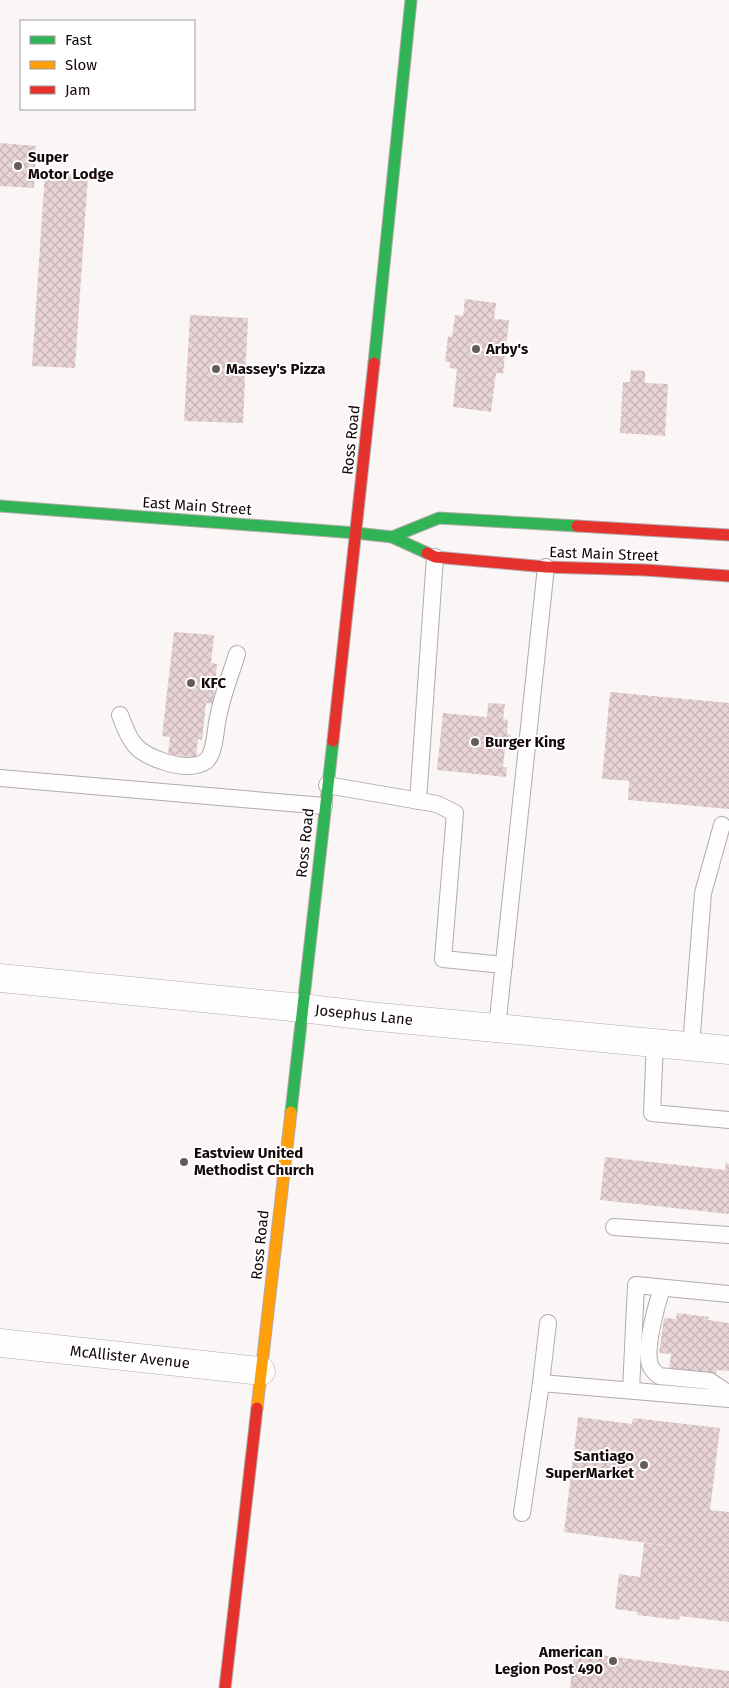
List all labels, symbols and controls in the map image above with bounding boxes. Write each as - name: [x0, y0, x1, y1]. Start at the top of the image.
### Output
- legend: [20, 20, 195, 110]
- text: Fast: [65, 31, 92, 49]
- text: Slow: [65, 56, 97, 74]
- text: Jam: [65, 81, 91, 99]
- place label: Super Motor Lodge: [28, 148, 114, 183]
- marker: Super Motor Lodge: [12, 160, 24, 172]
- place label: Arby's: [485, 340, 528, 358]
- marker: Arby's: [470, 343, 482, 355]
- place label: Massey's Pizza: [226, 360, 325, 378]
- marker: Massey's Pizza: [210, 363, 222, 375]
- street label: Ross Road: [338, 404, 364, 476]
- street label: East Main Street: [142, 493, 253, 519]
- street label: East Main Street: [549, 543, 660, 565]
- place label: KFC: [201, 674, 227, 692]
- marker: KFC: [185, 677, 197, 689]
- place label: Burger King: [485, 733, 566, 751]
- marker: Burger King: [469, 736, 481, 748]
- street label: Ross Road: [292, 807, 318, 879]
- street label: Josephus Lane: [314, 1001, 414, 1029]
- place label: Eastview United Methodist Church: [194, 1144, 314, 1179]
- marker: Eastview United Methodist Church: [178, 1156, 190, 1168]
- street label: Ross Road: [247, 1209, 273, 1281]
- street label: McAllister Avenue: [69, 1342, 191, 1372]
- place label: Santiago SuperMarket: [545, 1447, 634, 1482]
- marker: Santiago SuperMarket: [638, 1459, 650, 1471]
- place label: American Legion Post 490: [495, 1643, 603, 1678]
- marker: American Legion Post 490: [607, 1655, 619, 1667]

